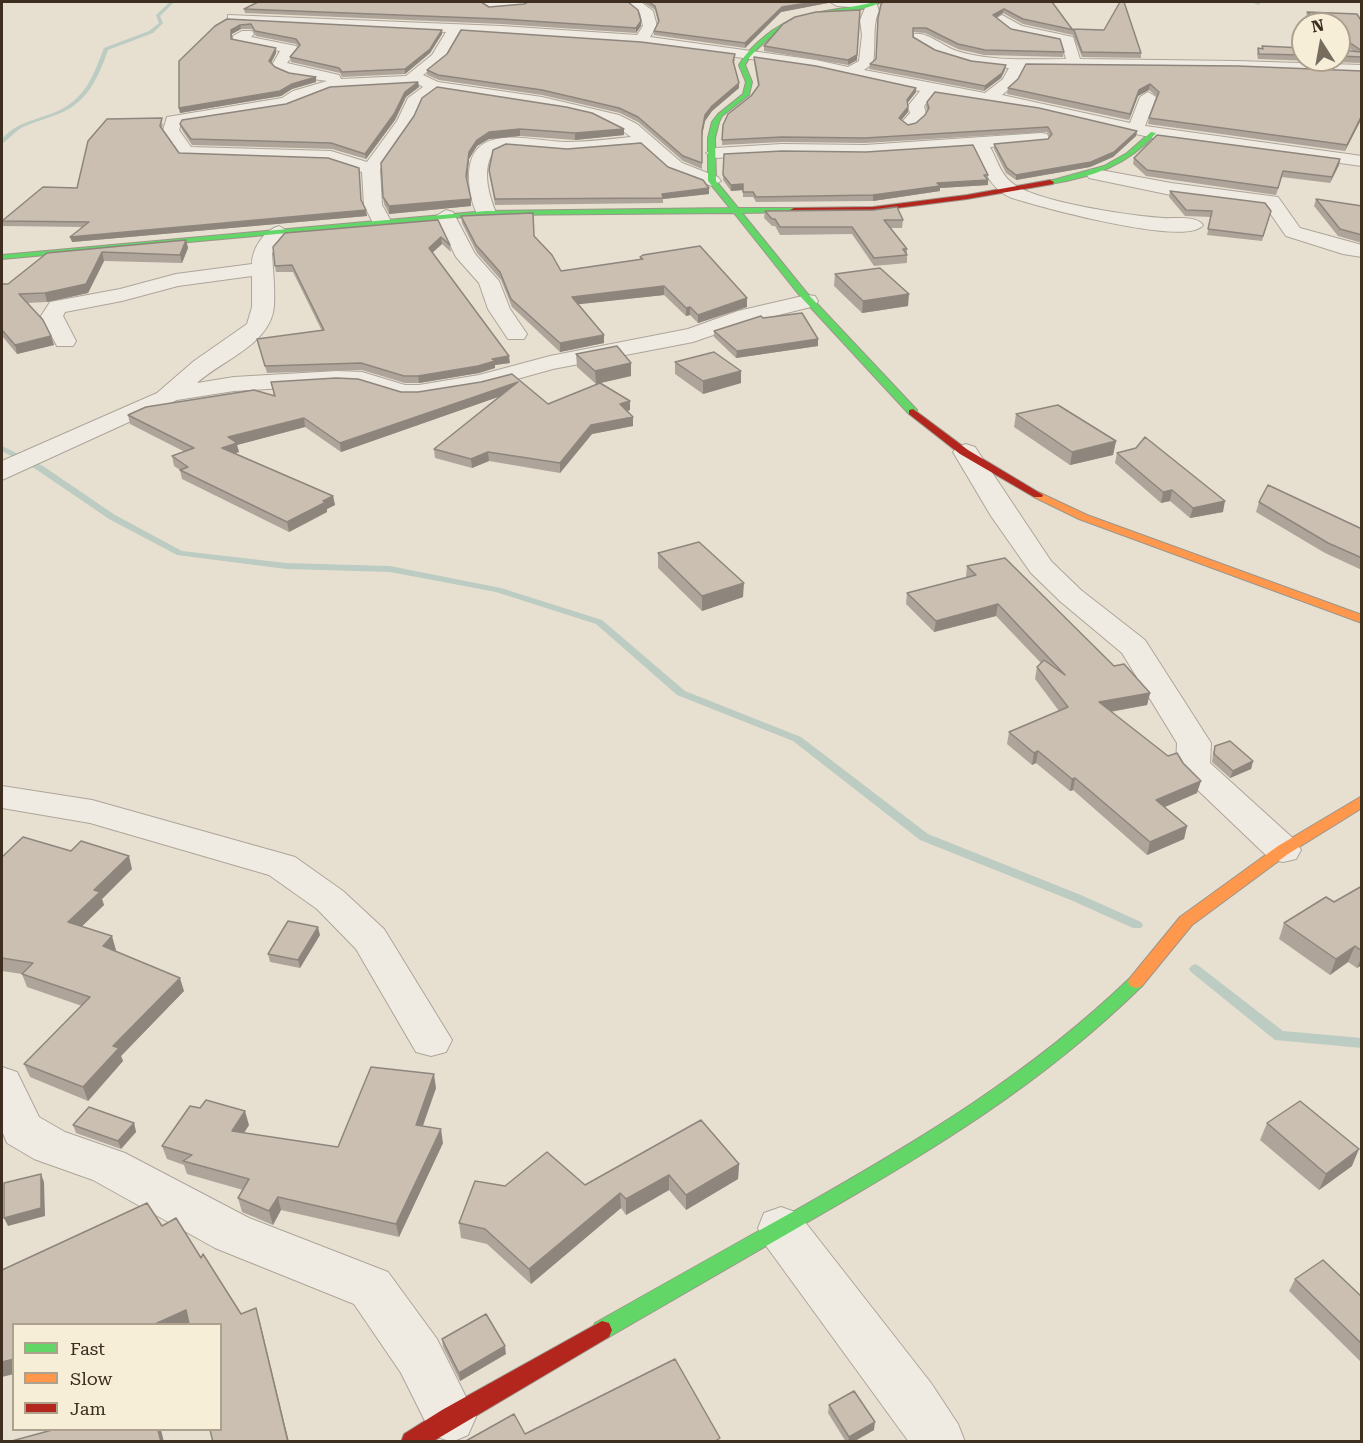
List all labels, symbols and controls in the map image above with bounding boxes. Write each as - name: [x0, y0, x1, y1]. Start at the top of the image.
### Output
- north arrow: [1291, 12, 1351, 72]
- text: N: [1310, 15, 1326, 36]
- legend: [12, 1323, 222, 1431]
- text: Fast: [70, 1338, 105, 1359]
- text: Slow: [70, 1368, 112, 1389]
- text: Jam: [70, 1398, 106, 1419]

